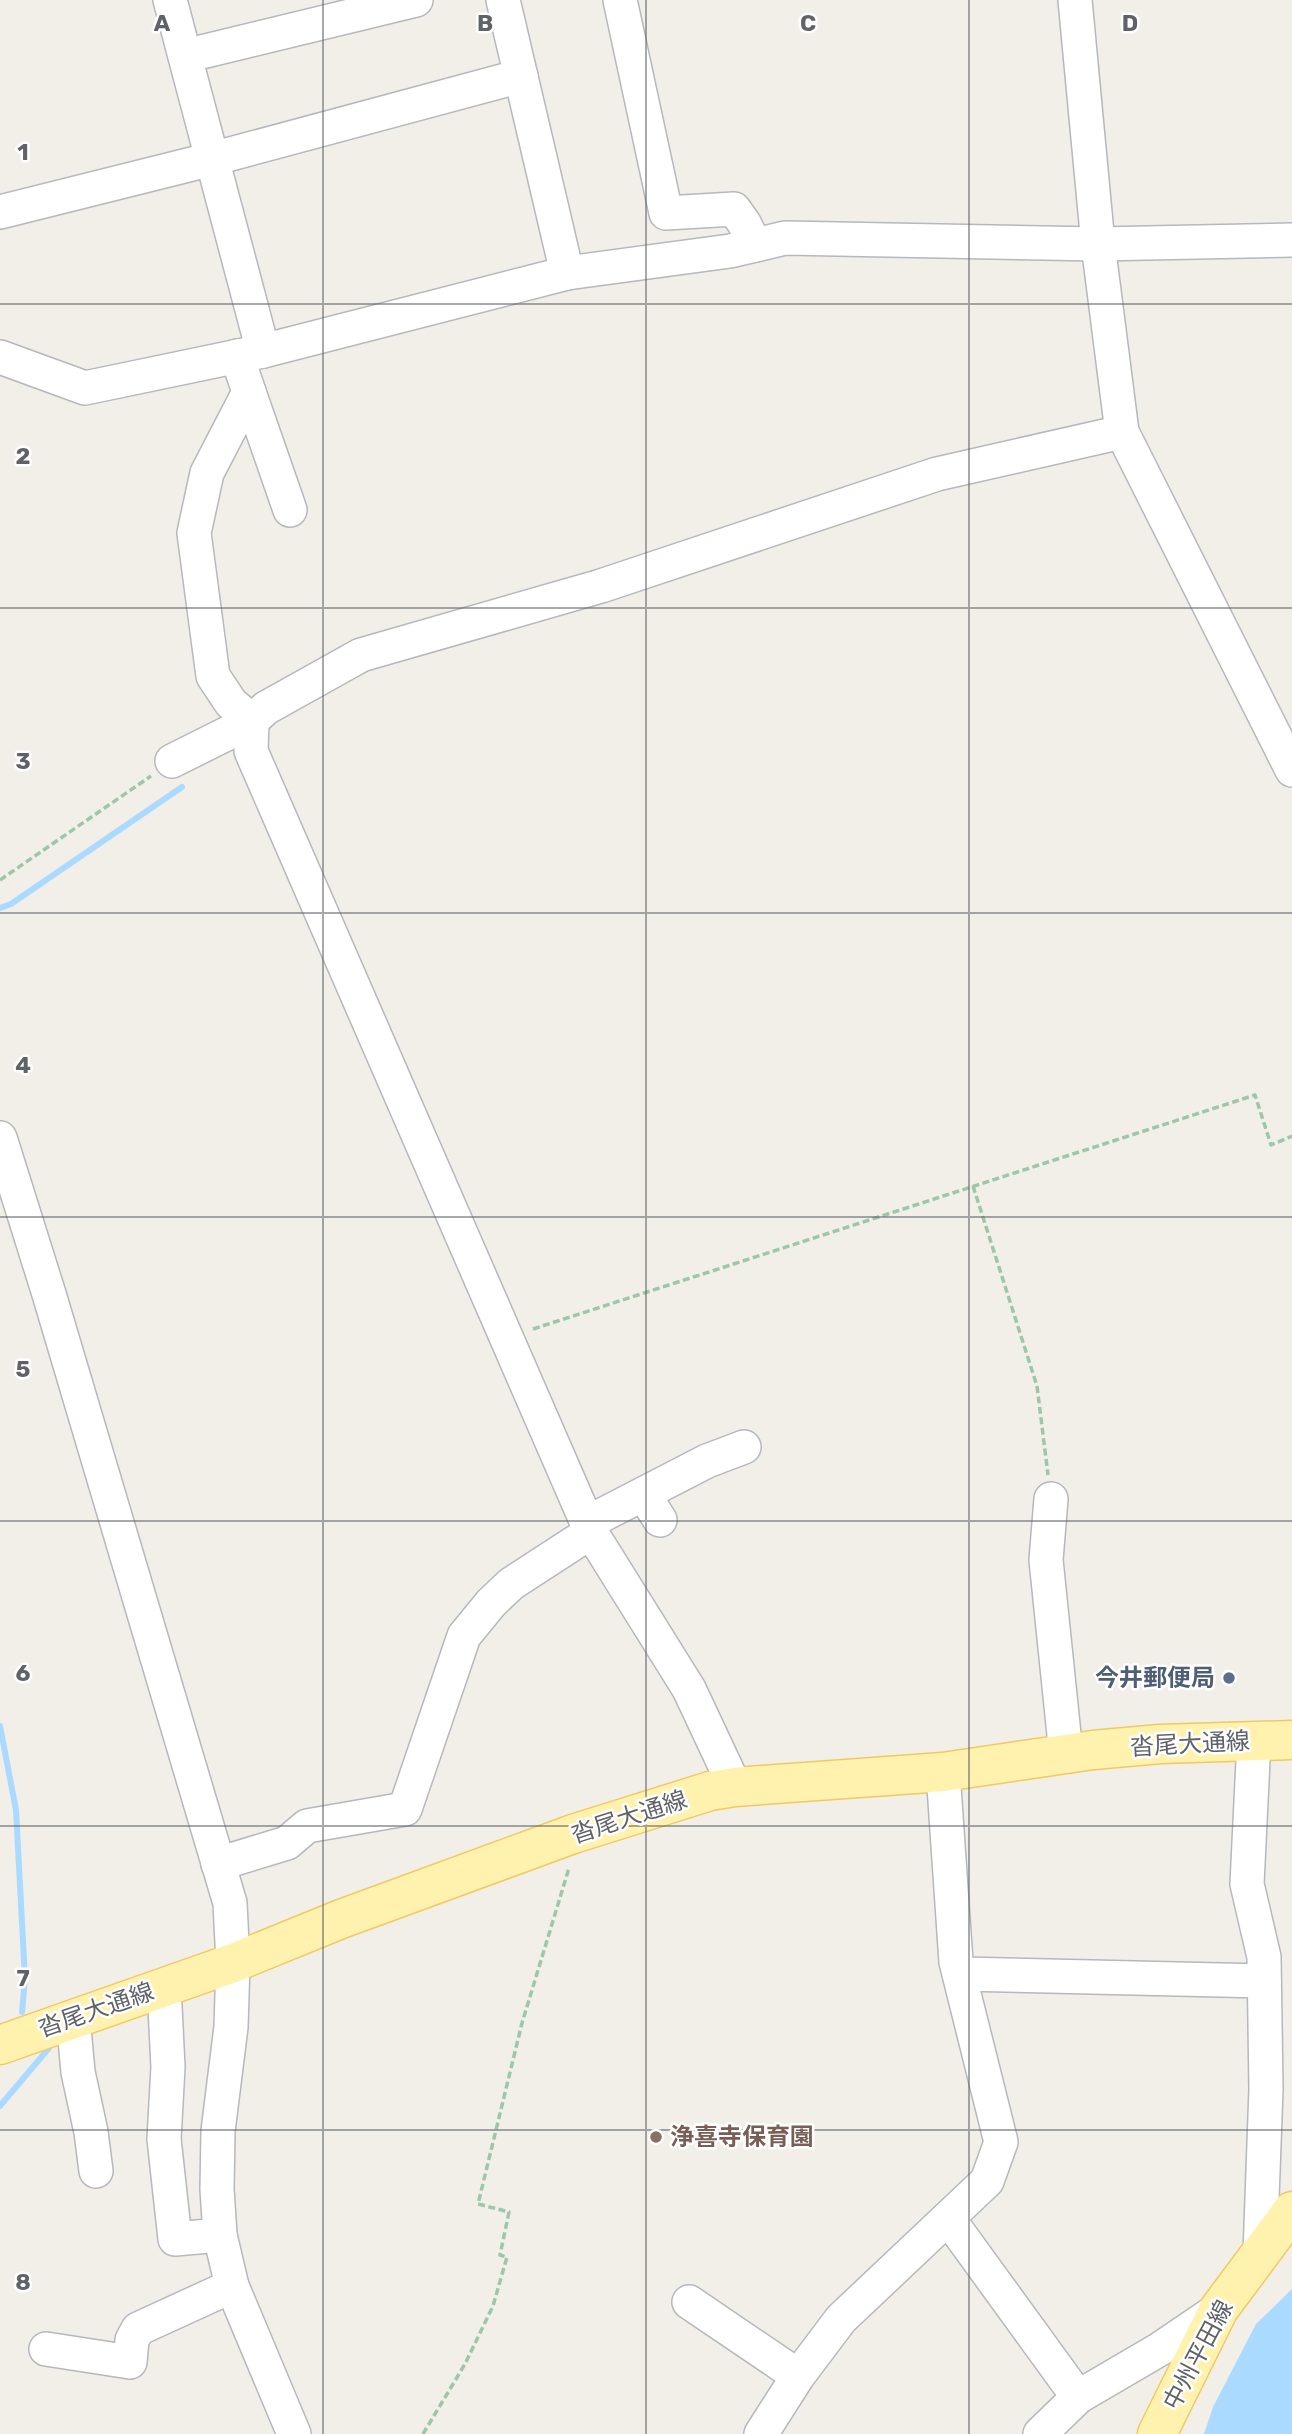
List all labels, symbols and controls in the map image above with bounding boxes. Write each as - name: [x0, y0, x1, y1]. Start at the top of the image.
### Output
- text: A: [154, 9, 171, 37]
- text: B: [477, 9, 493, 37]
- text: C: [800, 9, 816, 37]
- text: D: [1122, 9, 1138, 37]
- text: 1: [17, 138, 29, 166]
- text: 2: [16, 442, 30, 470]
- text: 3: [15, 747, 31, 775]
- text: 4: [15, 1051, 31, 1079]
- text: 5: [16, 1355, 31, 1383]
- text: 6: [16, 1659, 31, 1687]
- place label: 今井郵便局: [1095, 1664, 1215, 1692]
- marker: 今井郵便局: [1221, 1670, 1237, 1686]
- street label: 沓尾大通線: [1129, 1727, 1251, 1761]
- street label: 沓尾大通線: [568, 1785, 690, 1849]
- text: 7: [16, 1964, 30, 1992]
- street label: 沓尾大通線: [35, 1977, 157, 2043]
- place label: 浄喜寺保育園: [670, 2123, 814, 2151]
- marker: 浄喜寺保育園: [648, 2129, 664, 2145]
- text: 8: [15, 2268, 31, 2296]
- street label: 中州平田線: [1157, 2295, 1239, 2415]

